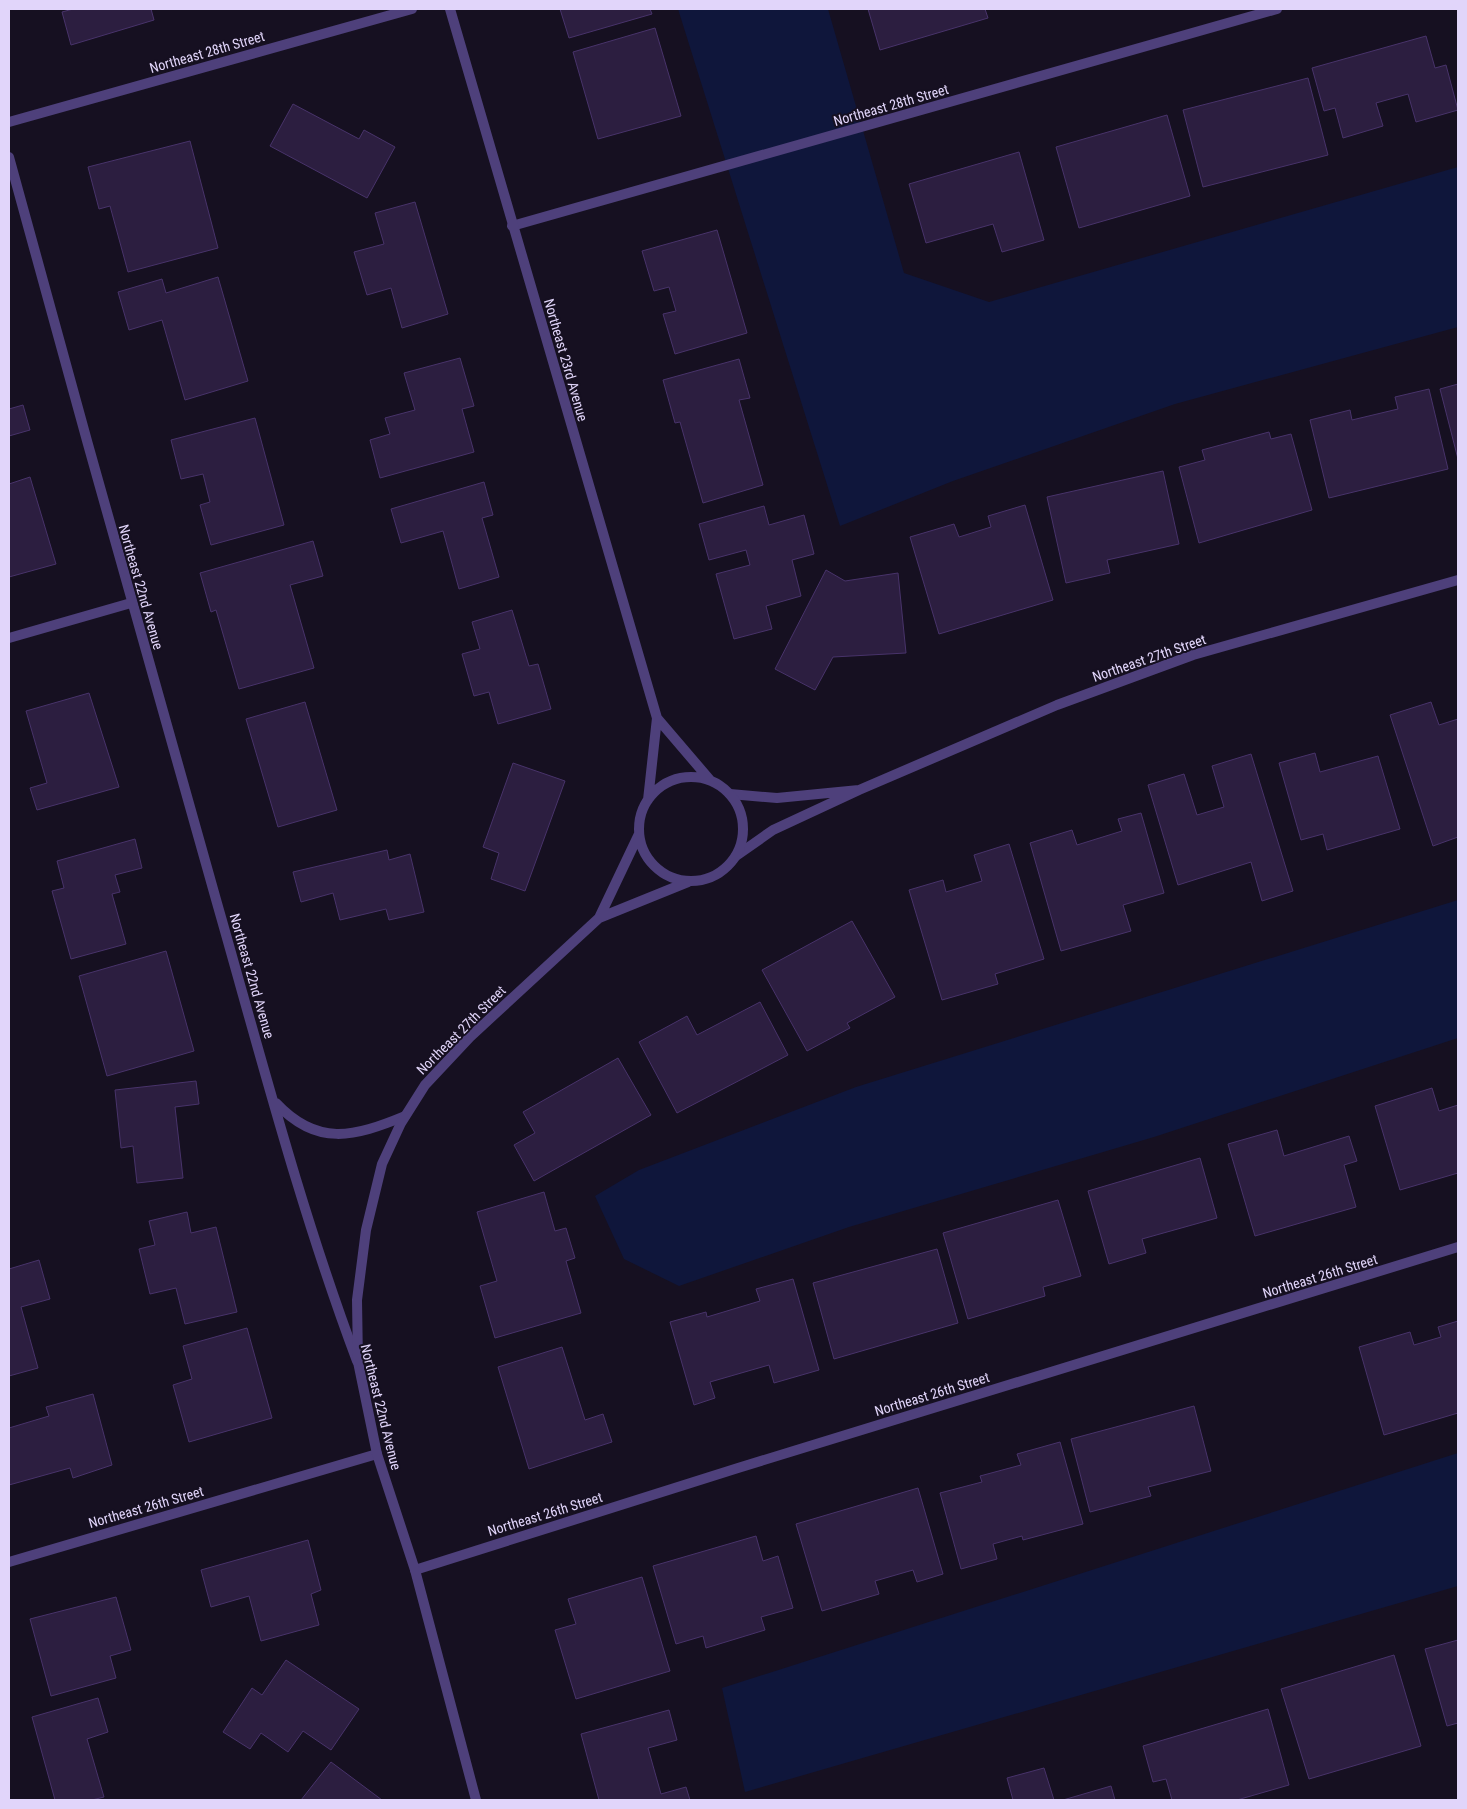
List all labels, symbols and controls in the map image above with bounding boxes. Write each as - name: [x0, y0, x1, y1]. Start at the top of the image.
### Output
- street label: Northeast 28th Street: [148, 28, 266, 76]
- street label: Northeast 28th Street: [832, 81, 950, 129]
- street label: Northeast 23rd Avenue: [541, 297, 591, 423]
- street label: Northeast 22nd Avenue: [115, 523, 167, 652]
- street label: Northeast 27th Street: [1090, 631, 1208, 685]
- street label: Northeast 22nd Avenue: [226, 912, 278, 1041]
- street label: Northeast 27th Street: [413, 982, 509, 1078]
- street label: Northeast 26th Street: [1261, 1251, 1379, 1301]
- street label: Northeast 22nd Avenue: [358, 1342, 405, 1472]
- street label: Northeast 26th Street: [873, 1369, 991, 1419]
- street label: Northeast 26th Street: [87, 1483, 205, 1531]
- street label: Northeast 26th Street: [486, 1489, 604, 1539]

